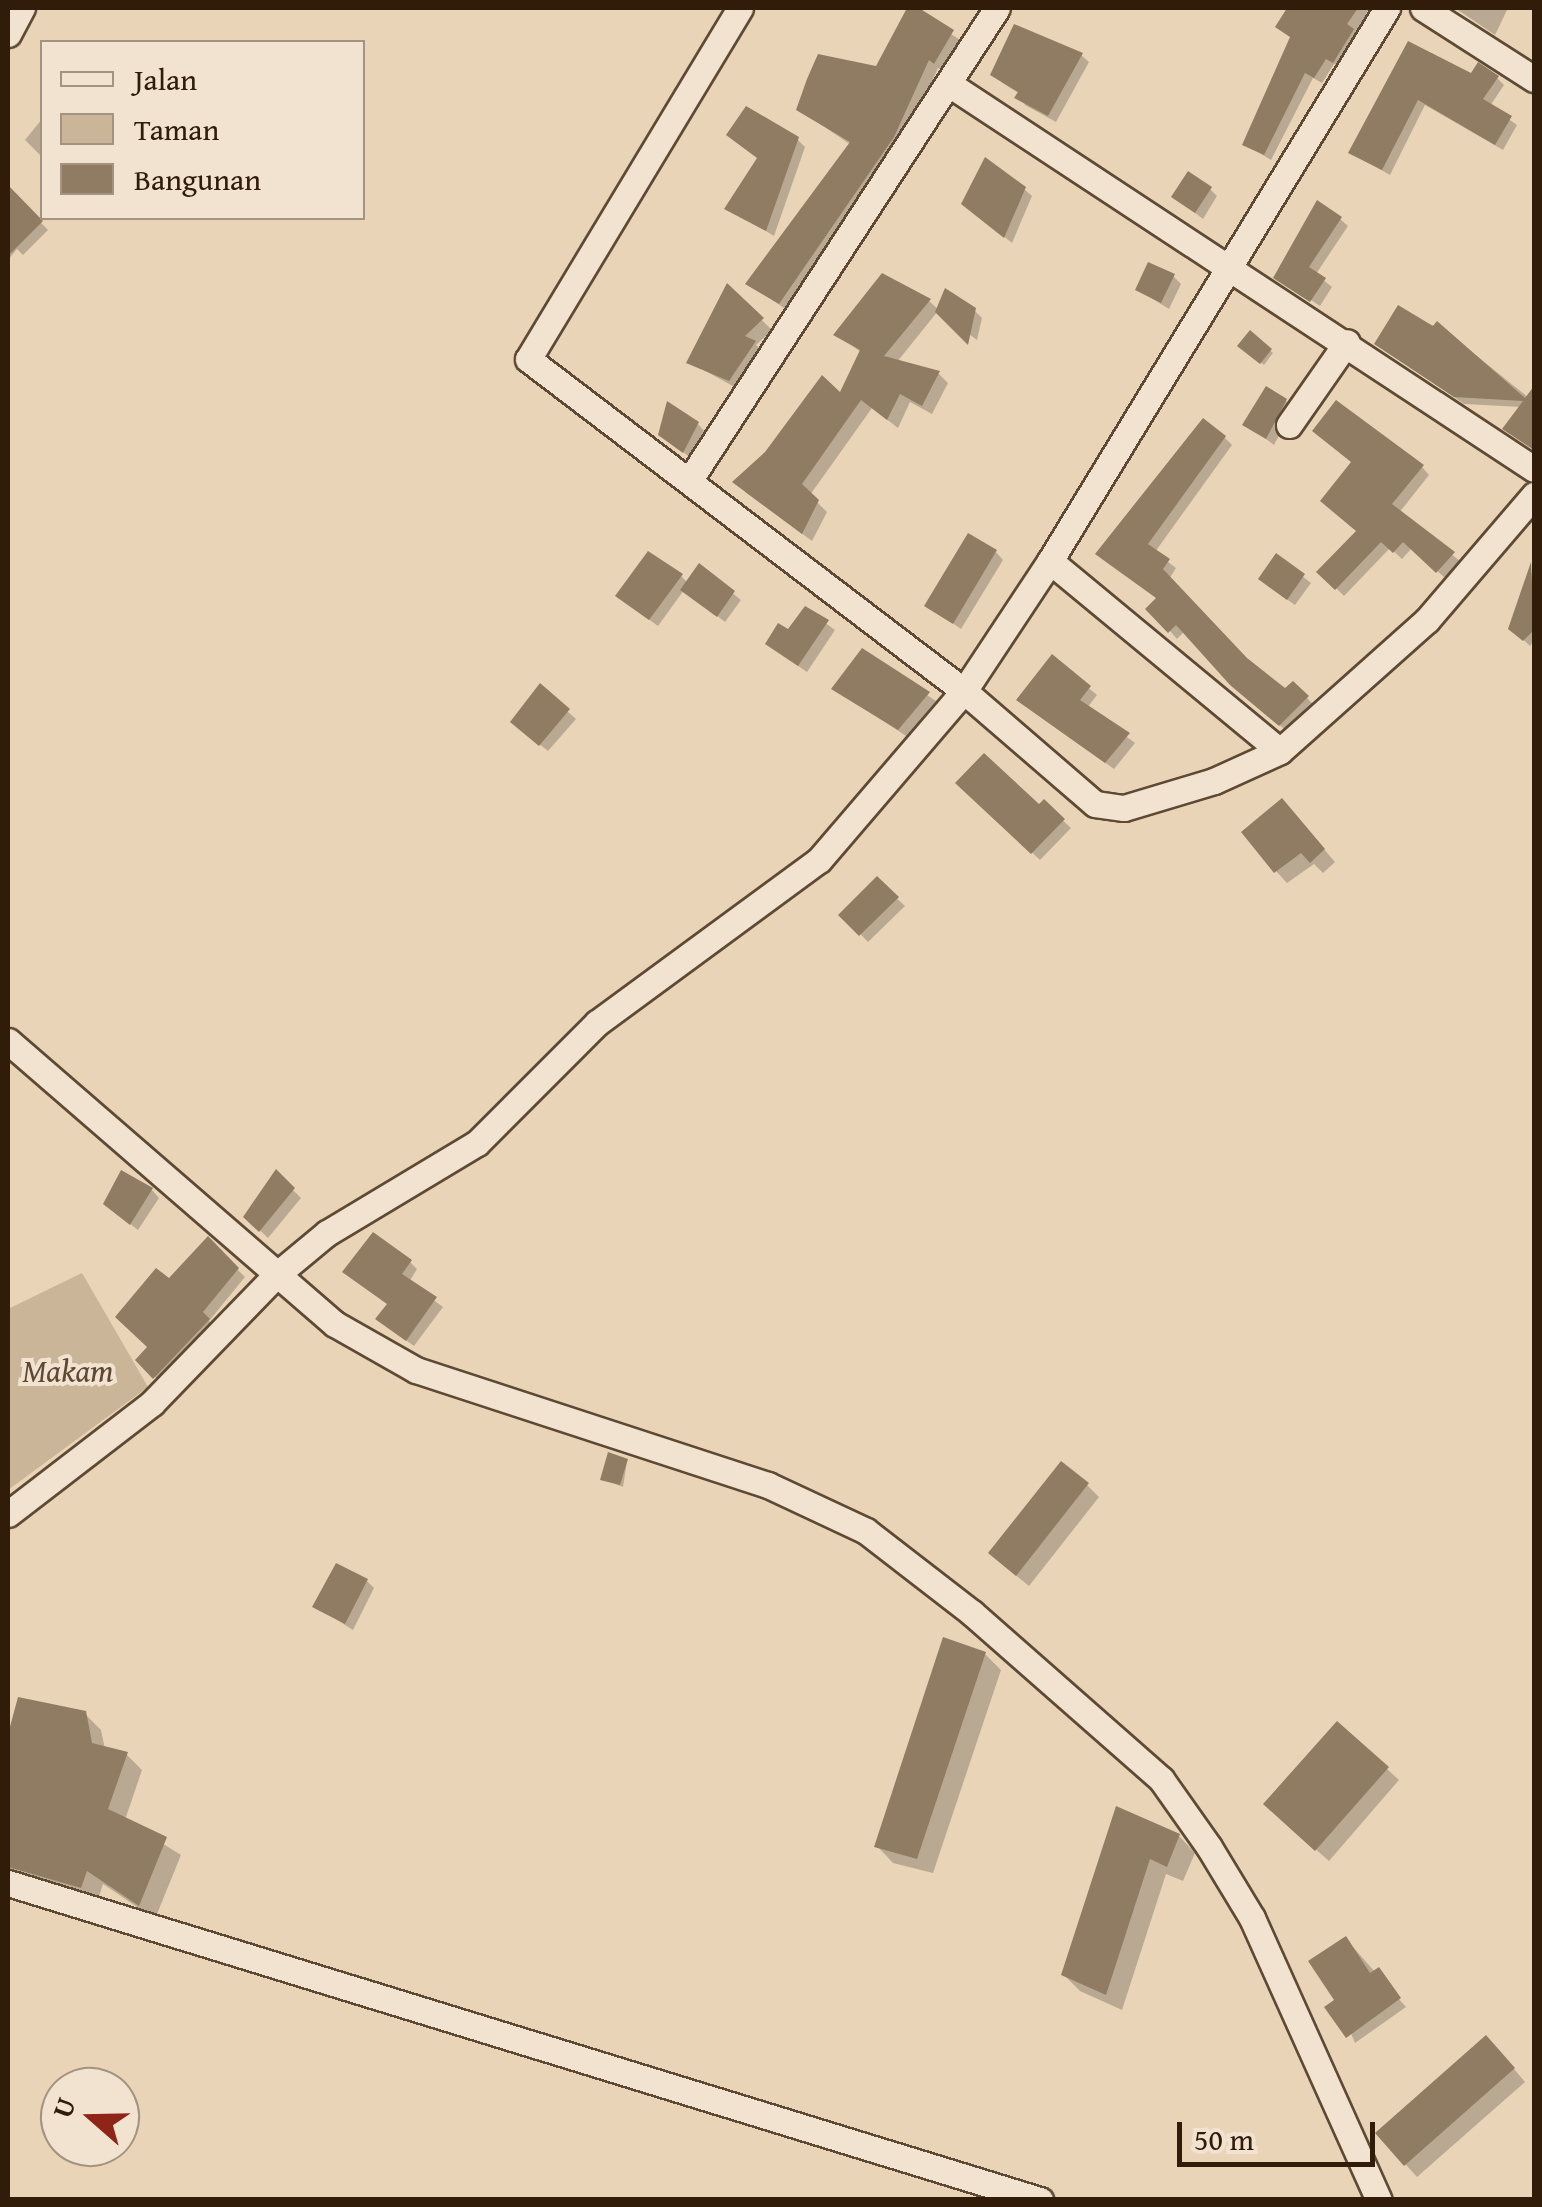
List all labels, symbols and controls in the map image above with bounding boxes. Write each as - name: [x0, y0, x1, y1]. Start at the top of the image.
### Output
- legend: [40, 40, 365, 220]
- text: Jalan: [134, 57, 197, 101]
- text: Taman: [134, 107, 219, 151]
- text: Bangunan: [134, 157, 261, 201]
- park label: Makam: [22, 1352, 114, 1390]
- north arrow: [40, 2067, 140, 2167]
- text: U: [41, 2091, 86, 2123]
- scale bar: [1182, 2102, 1380, 2164]
- text: 50 m: [1194, 2117, 1254, 2161]

